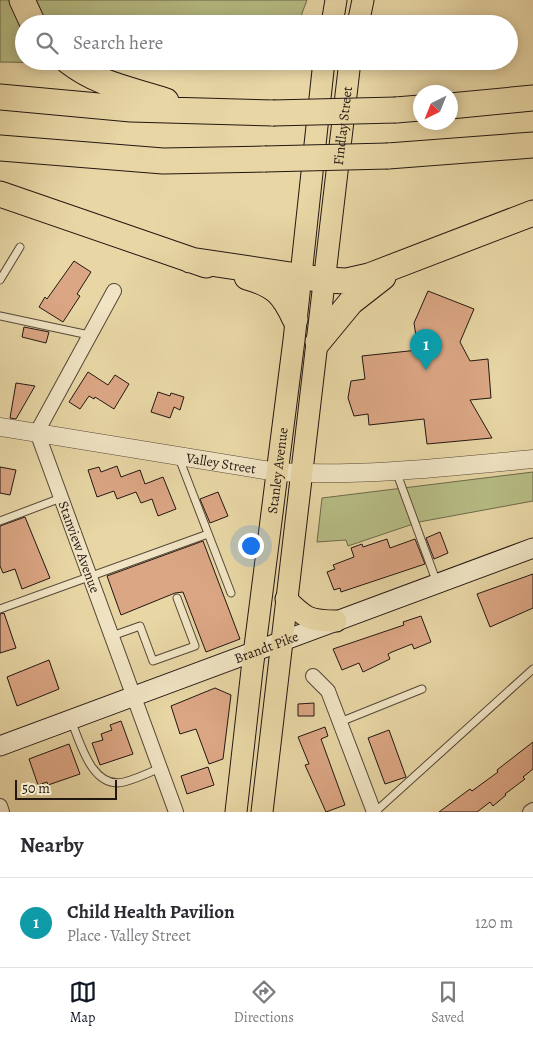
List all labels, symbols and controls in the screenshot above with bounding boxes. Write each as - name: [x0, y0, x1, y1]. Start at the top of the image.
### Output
- search box: [15, 15, 518, 70]
- icon: search: [33, 29, 61, 57]
- text: Search here: [73, 30, 163, 56]
- street label: Findlay Street: [328, 85, 357, 166]
- north arrow: [413, 85, 458, 130]
- pin: 1: [410, 329, 442, 370]
- street label: Stanley Avenue: [262, 426, 292, 515]
- street label: Valley Street: [184, 448, 258, 478]
- street label: Stanview Avenue: [54, 498, 104, 596]
- your location: [238, 533, 264, 559]
- street label: Brandt Pike: [231, 627, 301, 668]
- scale bar: [15, 777, 118, 800]
- text: 50 m: [22, 779, 50, 798]
- text: Nearby: [20, 831, 83, 859]
- text: Child Health Pavilion: [67, 899, 235, 925]
- text: 1: [33, 912, 39, 934]
- text: 120 m: [475, 912, 513, 934]
- text: Place · Valley Street: [67, 925, 191, 947]
- tab: Map: [69, 978, 97, 1027]
- tab: Directions: [234, 978, 294, 1027]
- tab: Saved: [431, 978, 464, 1027]

